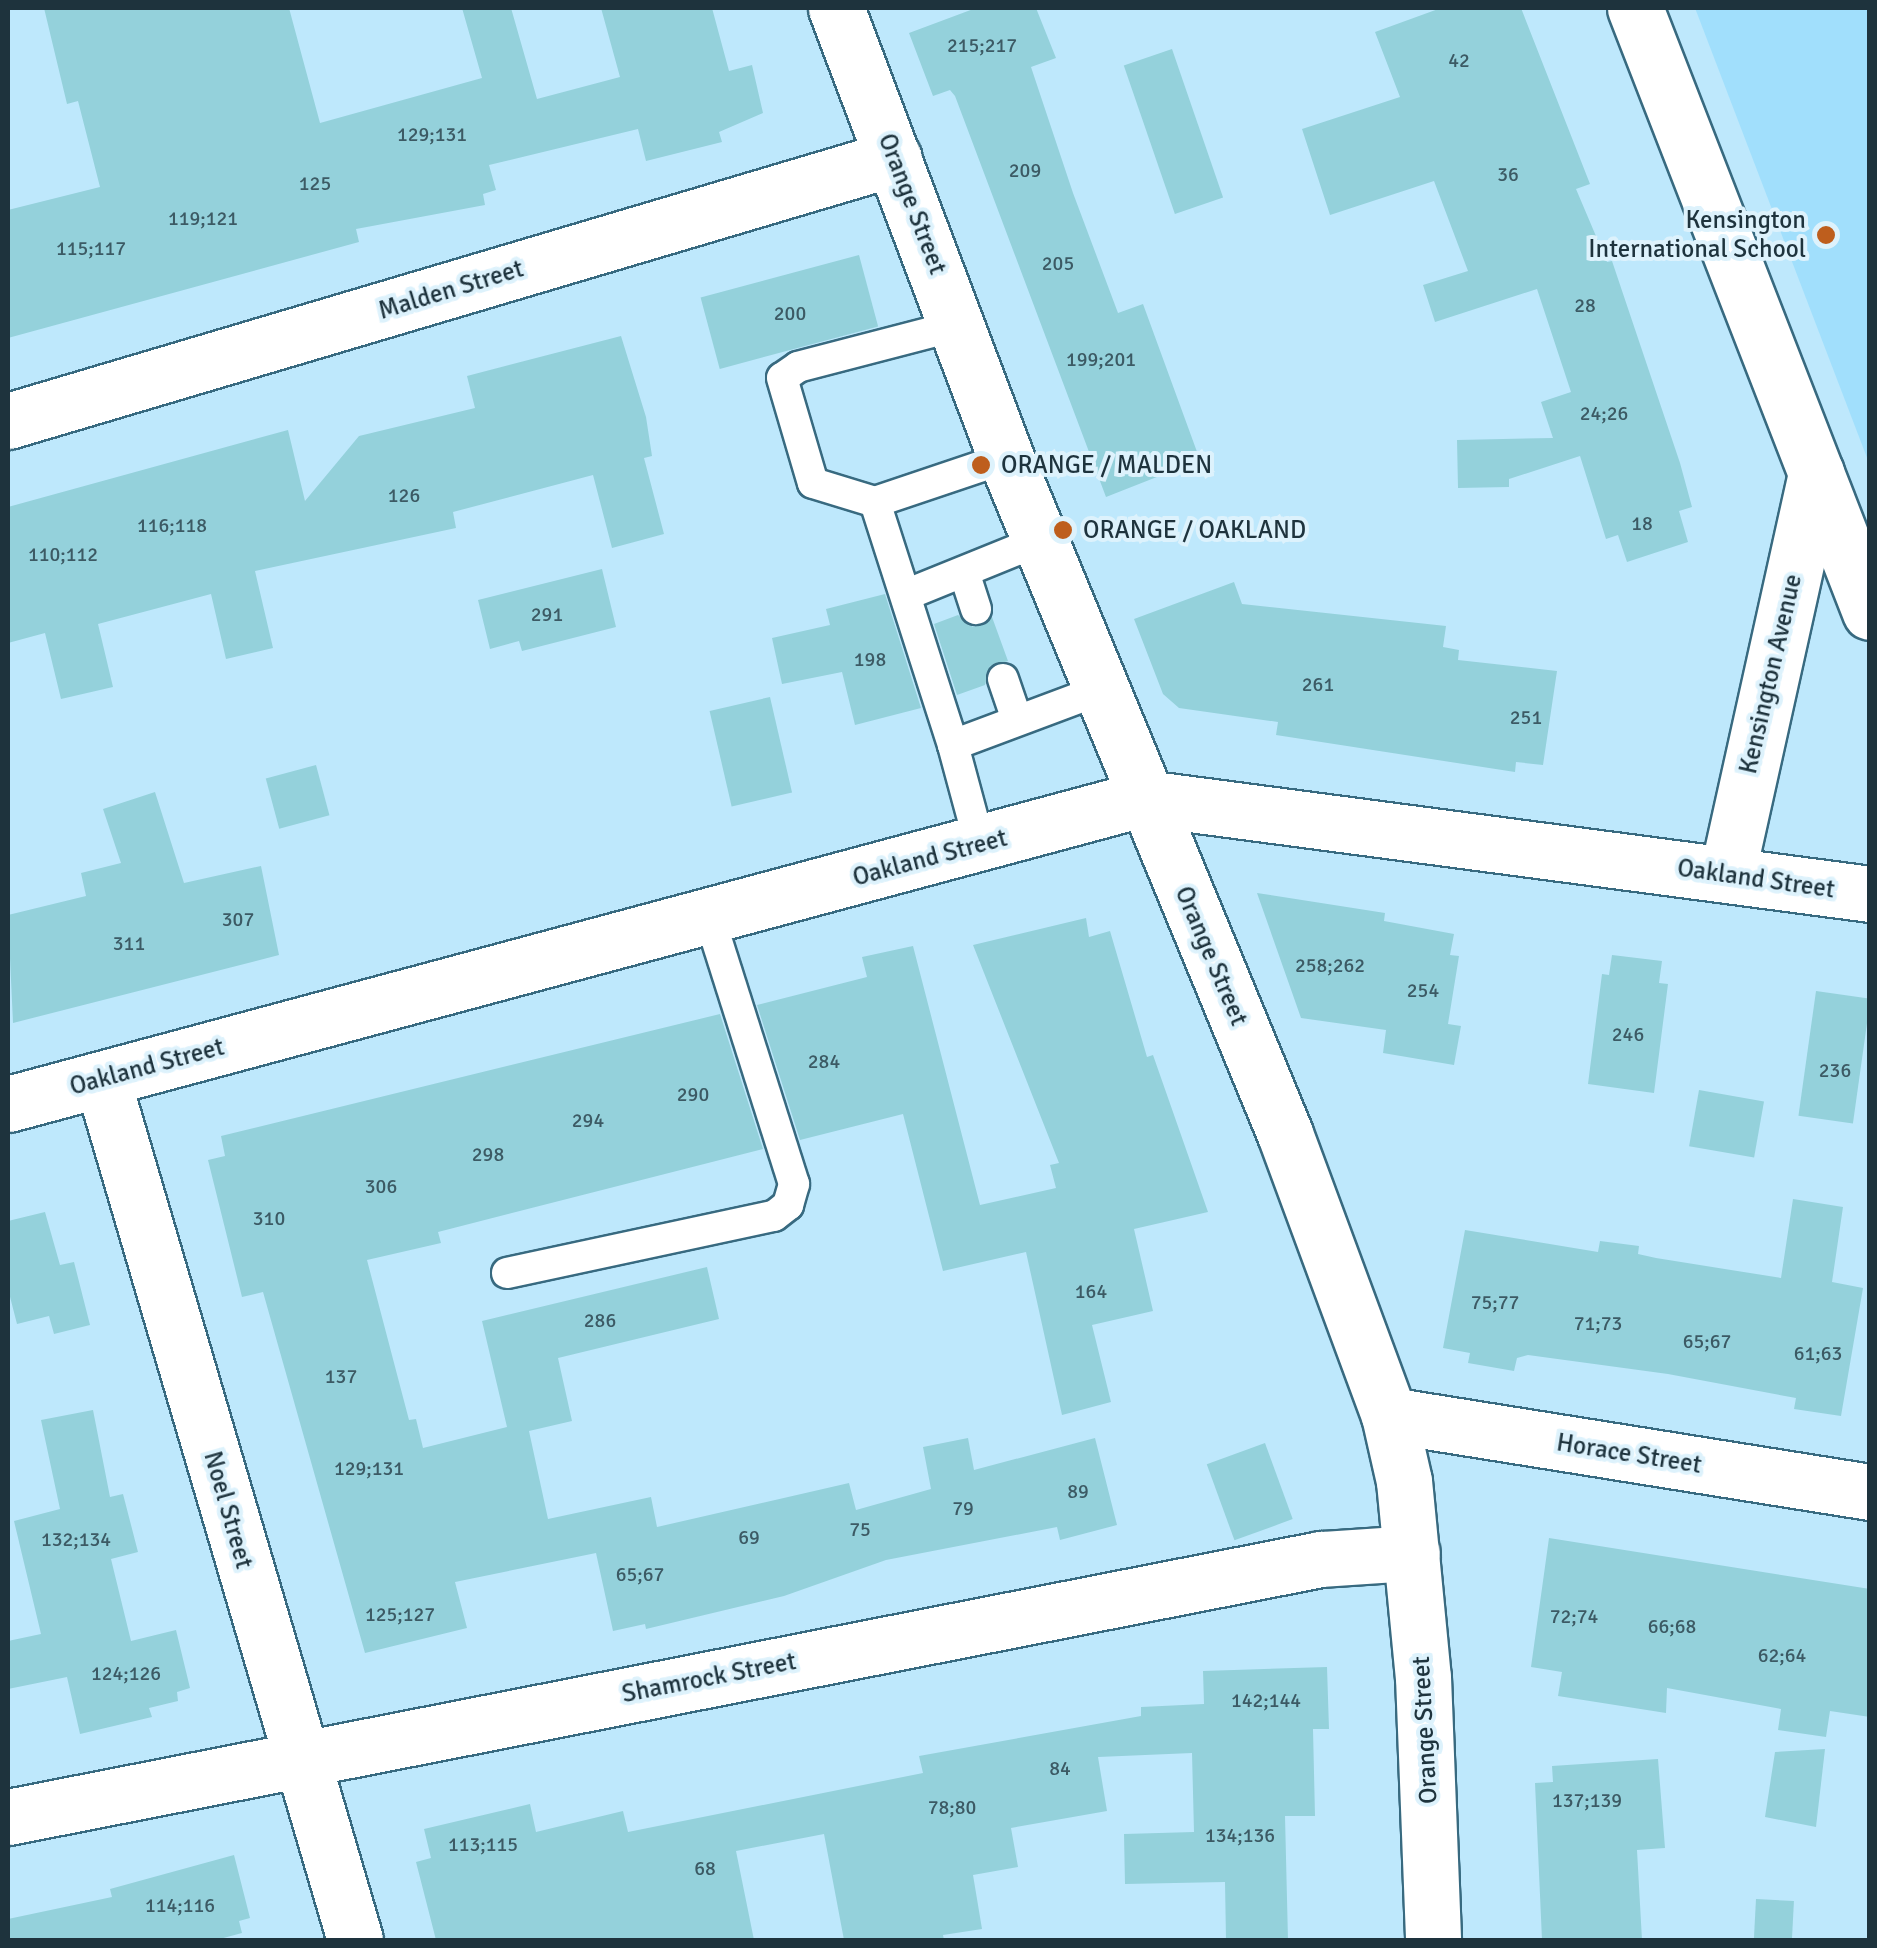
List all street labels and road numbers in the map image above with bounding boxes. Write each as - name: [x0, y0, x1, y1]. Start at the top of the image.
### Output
- street label: Orange Street: [871, 129, 953, 279]
- street label: Malden Street: [375, 254, 527, 326]
- street label: Kensington Avenue: [1733, 571, 1809, 777]
- street label: Oakland Street: [850, 823, 1010, 893]
- street label: Oakland Street: [1675, 853, 1837, 905]
- street label: Orange Street: [1168, 882, 1254, 1030]
- street label: Oakland Street: [67, 1032, 227, 1102]
- street label: Horace Street: [1554, 1428, 1704, 1480]
- street label: Noel Street: [197, 1448, 259, 1572]
- street label: Shamrock Street: [619, 1646, 799, 1710]
- street label: Orange Street: [1406, 1655, 1444, 1805]

